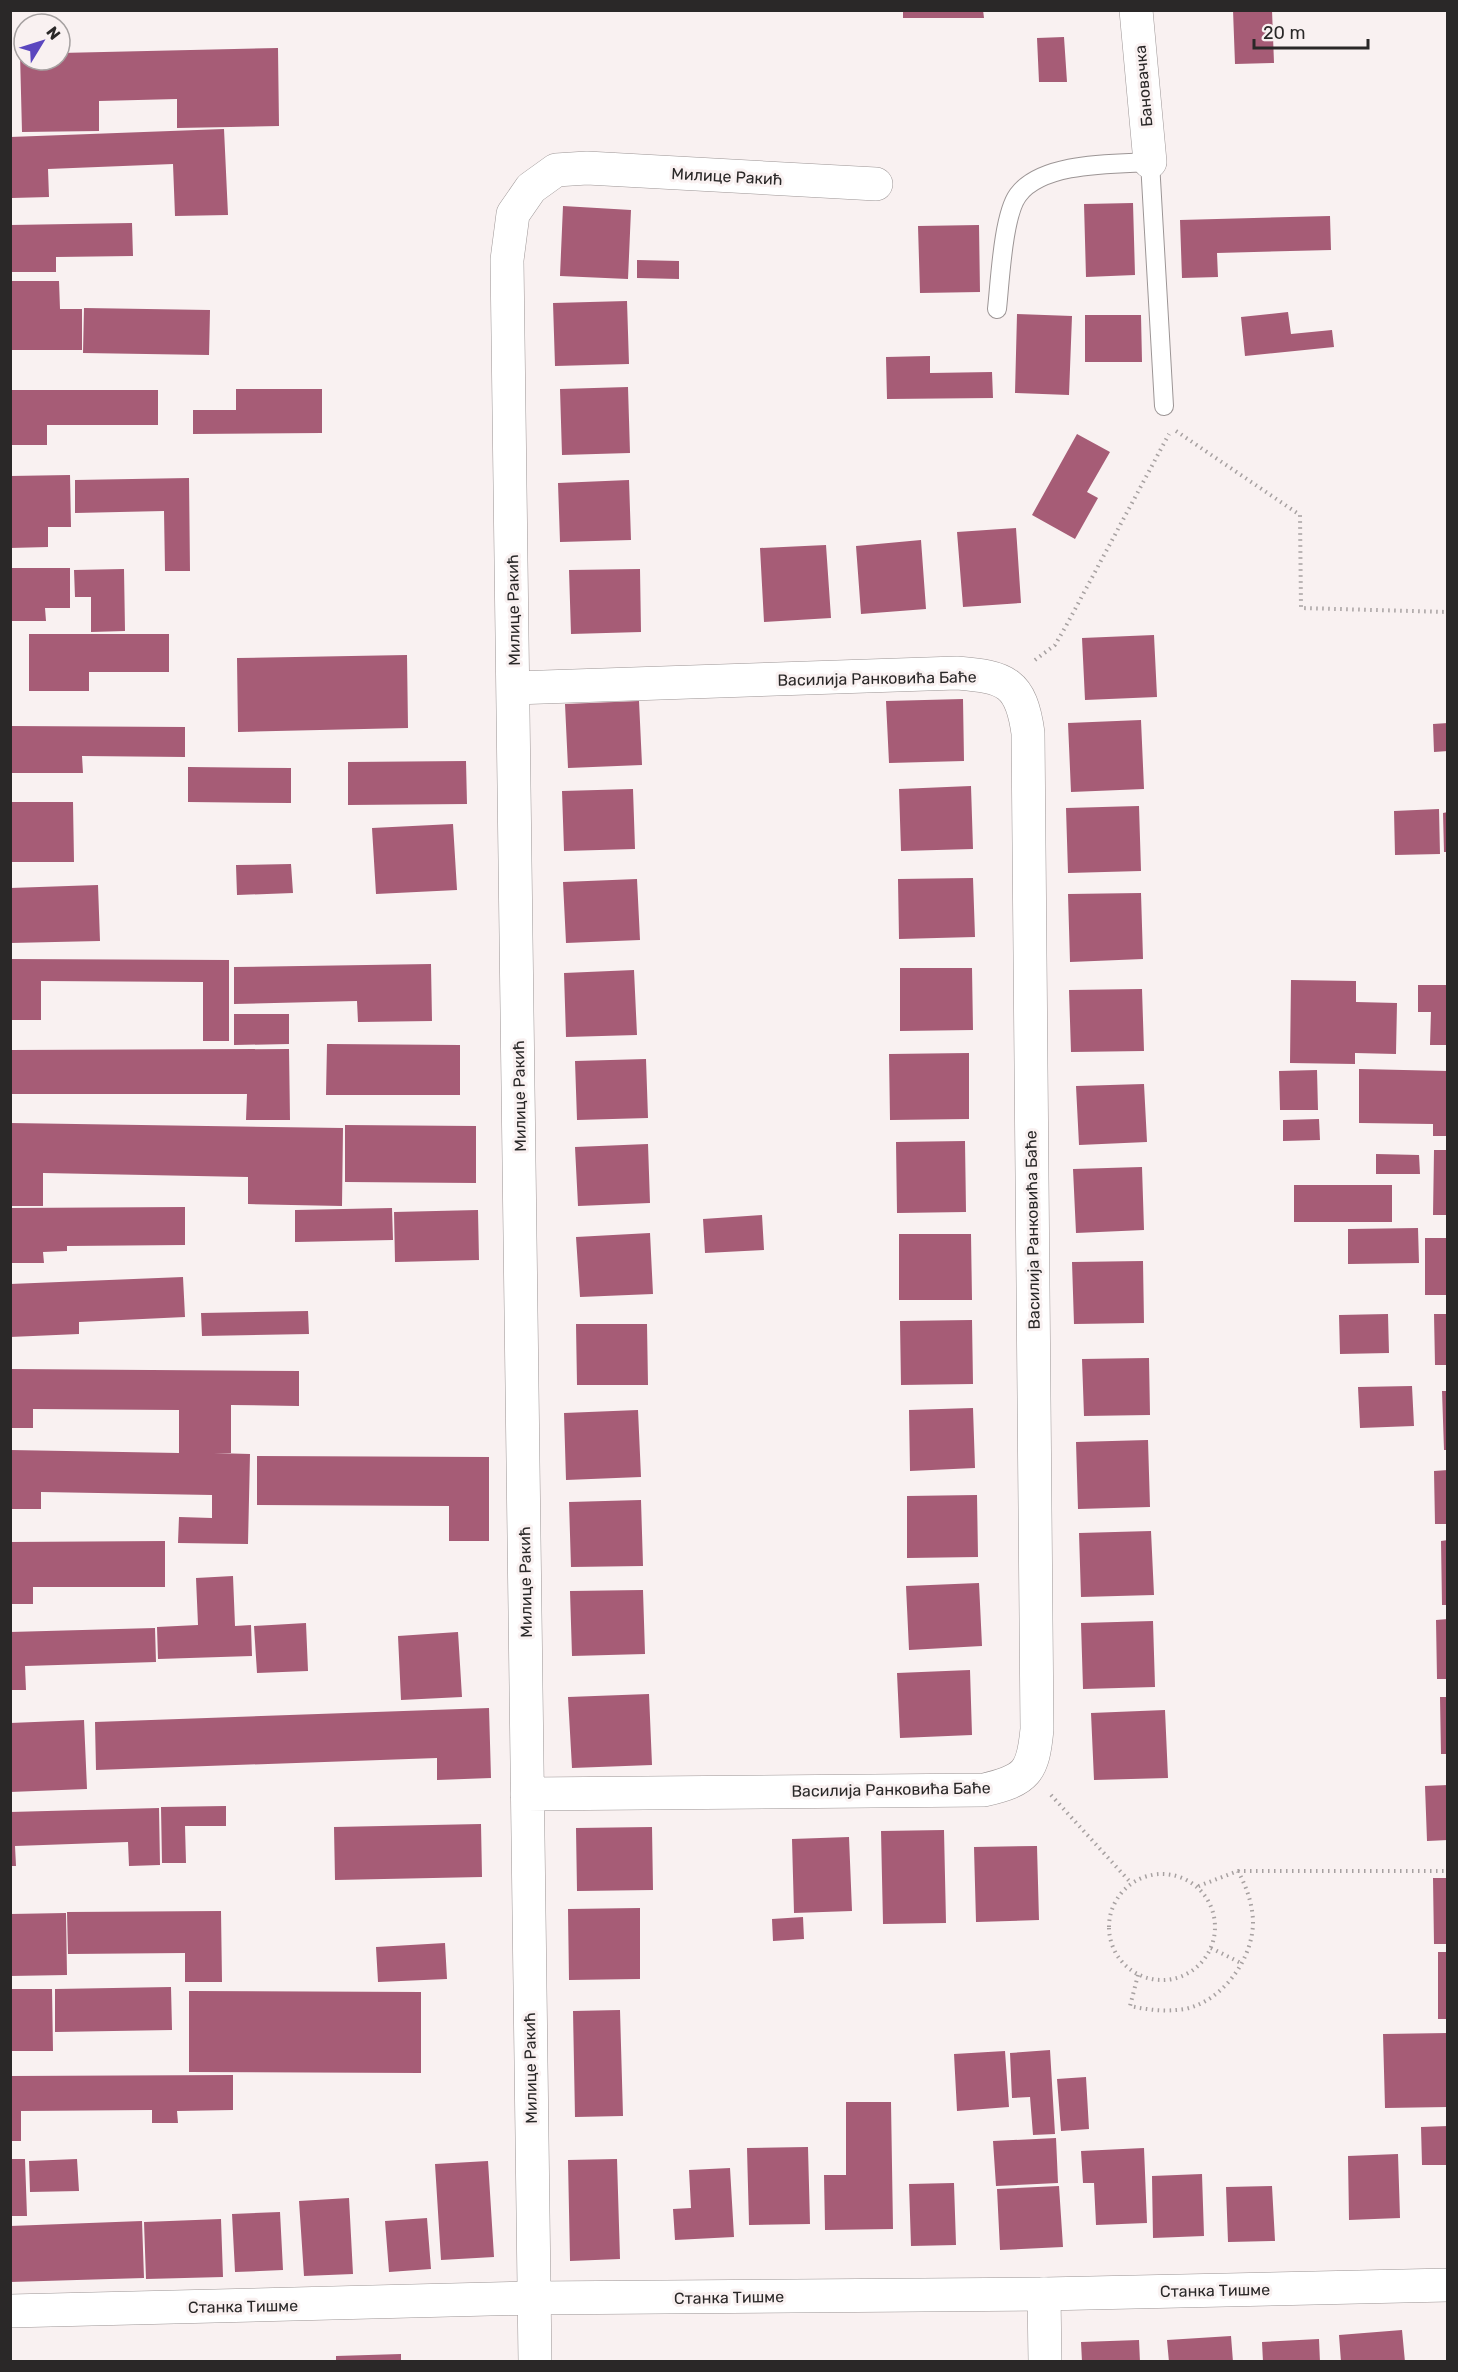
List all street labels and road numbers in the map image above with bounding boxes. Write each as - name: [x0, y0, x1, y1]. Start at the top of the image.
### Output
- street label: Бановачка: [1130, 44, 1157, 128]
- street label: Милице Ракић: [671, 164, 783, 189]
- street label: Милице Ракић: [503, 554, 524, 666]
- street label: Василија Ранковића Баће: [777, 667, 977, 690]
- street label: Милице Ракић: [509, 1040, 530, 1152]
- street label: Василија Ранковића Баће: [1021, 1130, 1044, 1330]
- street label: Милице Ракић: [515, 1526, 536, 1638]
- street label: Василија Ранковића Баће: [791, 1778, 991, 1801]
- street label: Милице Ракић: [520, 2012, 541, 2124]
- street label: Станка Тишме: [1160, 2280, 1270, 2301]
- street label: Станка Тишме: [674, 2287, 784, 2308]
- street label: Станка Тишме: [188, 2296, 298, 2317]

